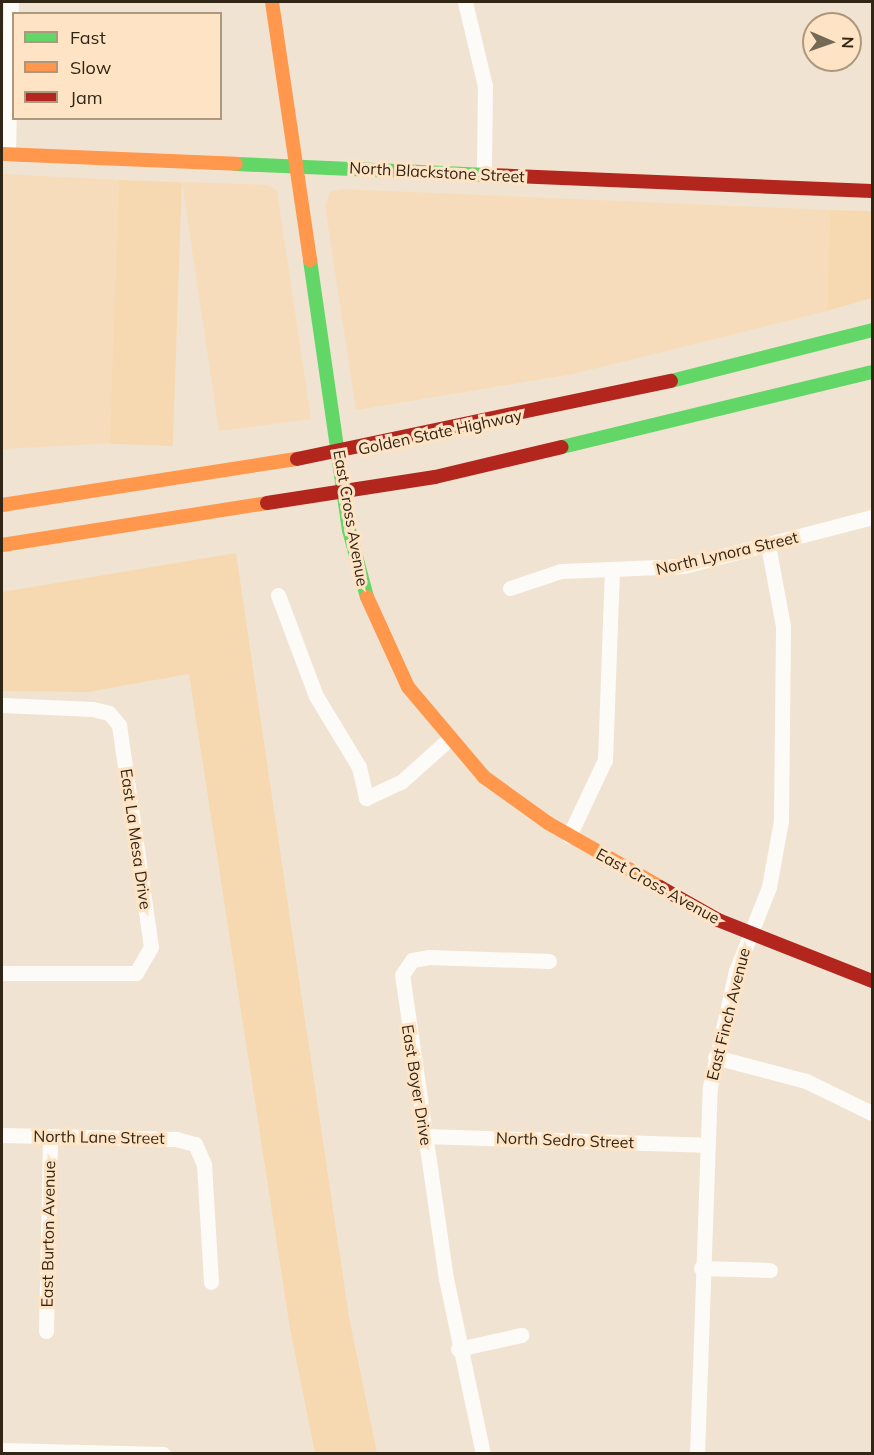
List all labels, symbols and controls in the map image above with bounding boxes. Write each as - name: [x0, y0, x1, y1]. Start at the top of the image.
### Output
- legend: [12, 12, 222, 120]
- north arrow: [802, 12, 862, 72]
- text: Fast: [70, 26, 106, 49]
- text: N: [838, 36, 858, 49]
- text: Slow: [70, 56, 111, 79]
- text: Jam: [70, 86, 103, 109]
- street label: North Blackstone Street: [349, 158, 525, 186]
- street label: Golden State Highway: [356, 405, 524, 459]
- street label: East Cross Avenue: [330, 448, 372, 588]
- street label: North Lynora Street: [654, 527, 800, 579]
- street label: East La Mesa Drive: [117, 767, 155, 911]
- street label: East Cross Avenue: [593, 844, 723, 928]
- street label: East Finch Avenue: [702, 946, 754, 1082]
- street label: East Boyer Drive: [398, 1023, 436, 1147]
- street label: North Lane Street: [33, 1126, 165, 1148]
- street label: North Sedro Street: [496, 1128, 634, 1152]
- street label: East Burton Avenue: [37, 1160, 59, 1308]

